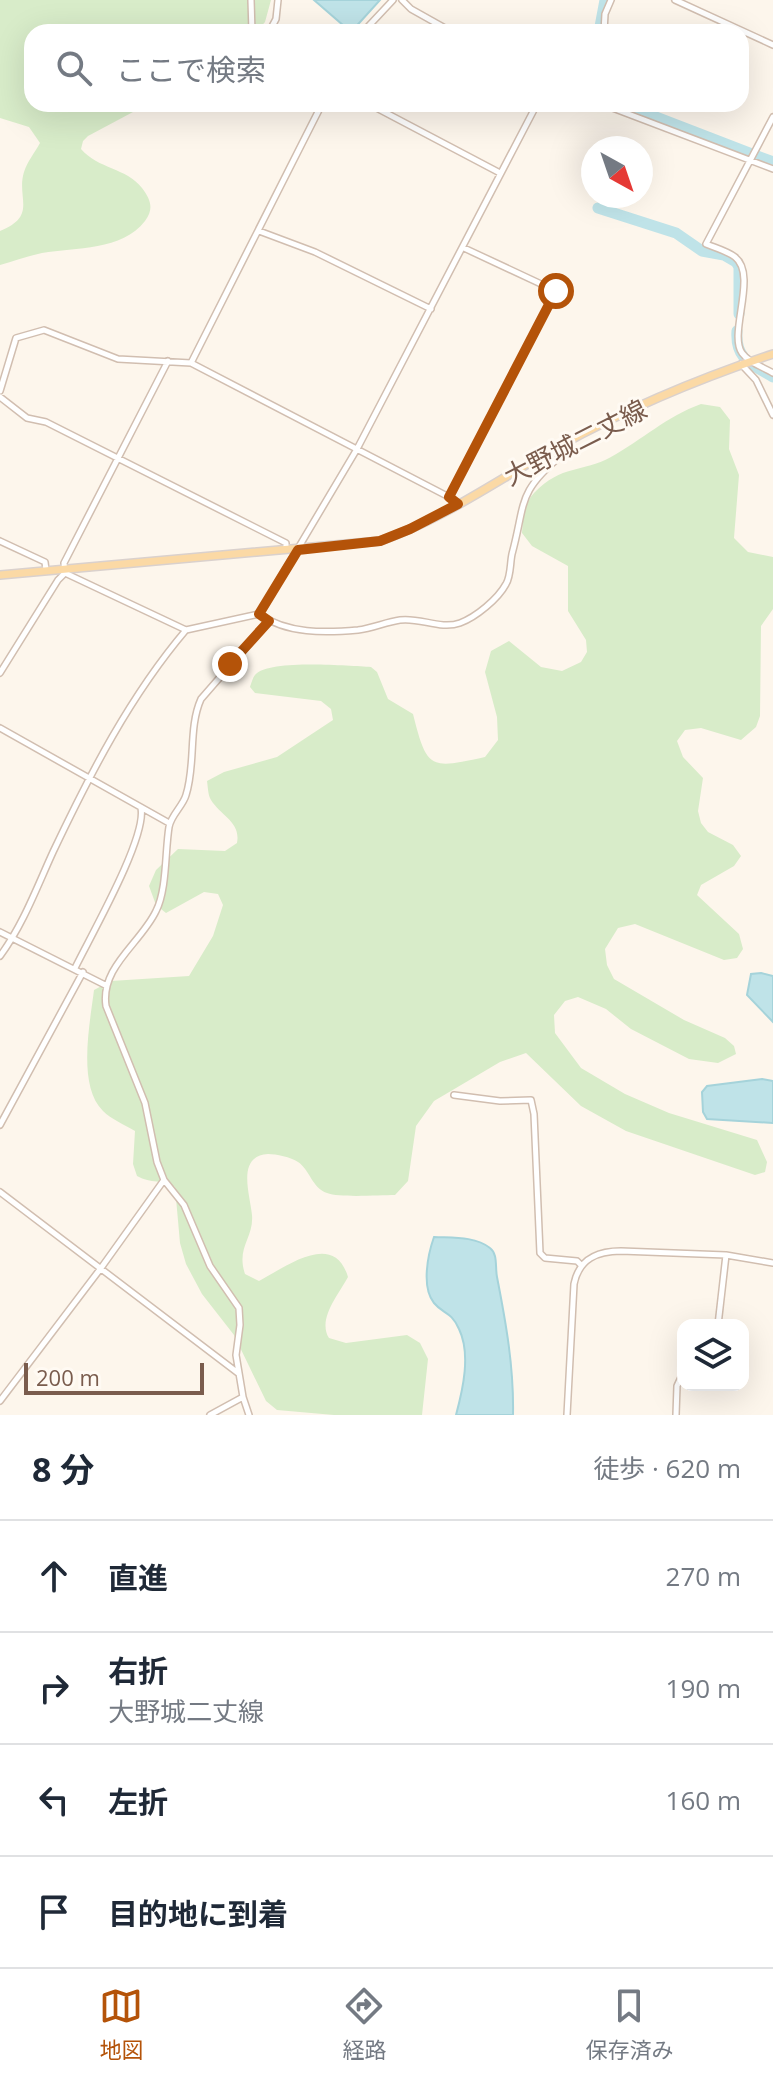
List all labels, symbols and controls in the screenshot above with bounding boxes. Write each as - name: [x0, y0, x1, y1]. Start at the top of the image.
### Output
- search box: [24, 24, 749, 112]
- icon: search: [52, 46, 96, 90]
- text: ここで検索: [116, 49, 266, 90]
- north arrow: [581, 136, 653, 208]
- route start: [538, 273, 574, 309]
- street label: 大野城二丈線: [497, 391, 653, 493]
- route end: [212, 646, 248, 682]
- map controls: [677, 1319, 749, 1391]
- button: layers: [677, 1319, 749, 1391]
- scale bar: [24, 1359, 204, 1395]
- text: 200 m: [36, 1362, 100, 1392]
- text: 8 分: [32, 1446, 94, 1492]
- text: 徒歩 · 620 m: [593, 1450, 741, 1486]
- icon: ahead: [32, 1554, 76, 1598]
- text: 直進: [108, 1557, 168, 1598]
- text: 270 m: [666, 1558, 741, 1594]
- text: 右折: [108, 1650, 168, 1691]
- icon: right: [32, 1666, 76, 1710]
- text: 190 m: [666, 1670, 741, 1706]
- text: 大野城二丈線: [108, 1693, 264, 1729]
- icon: left: [32, 1778, 76, 1822]
- text: 左折: [108, 1781, 168, 1822]
- text: 160 m: [666, 1782, 741, 1818]
- icon: arrive: [32, 1890, 76, 1934]
- text: 目的地に到着: [108, 1893, 288, 1934]
- tab: 地図: [99, 1984, 144, 2064]
- tab: 経路: [342, 1984, 387, 2064]
- tab: 保存済み: [585, 1984, 674, 2064]

